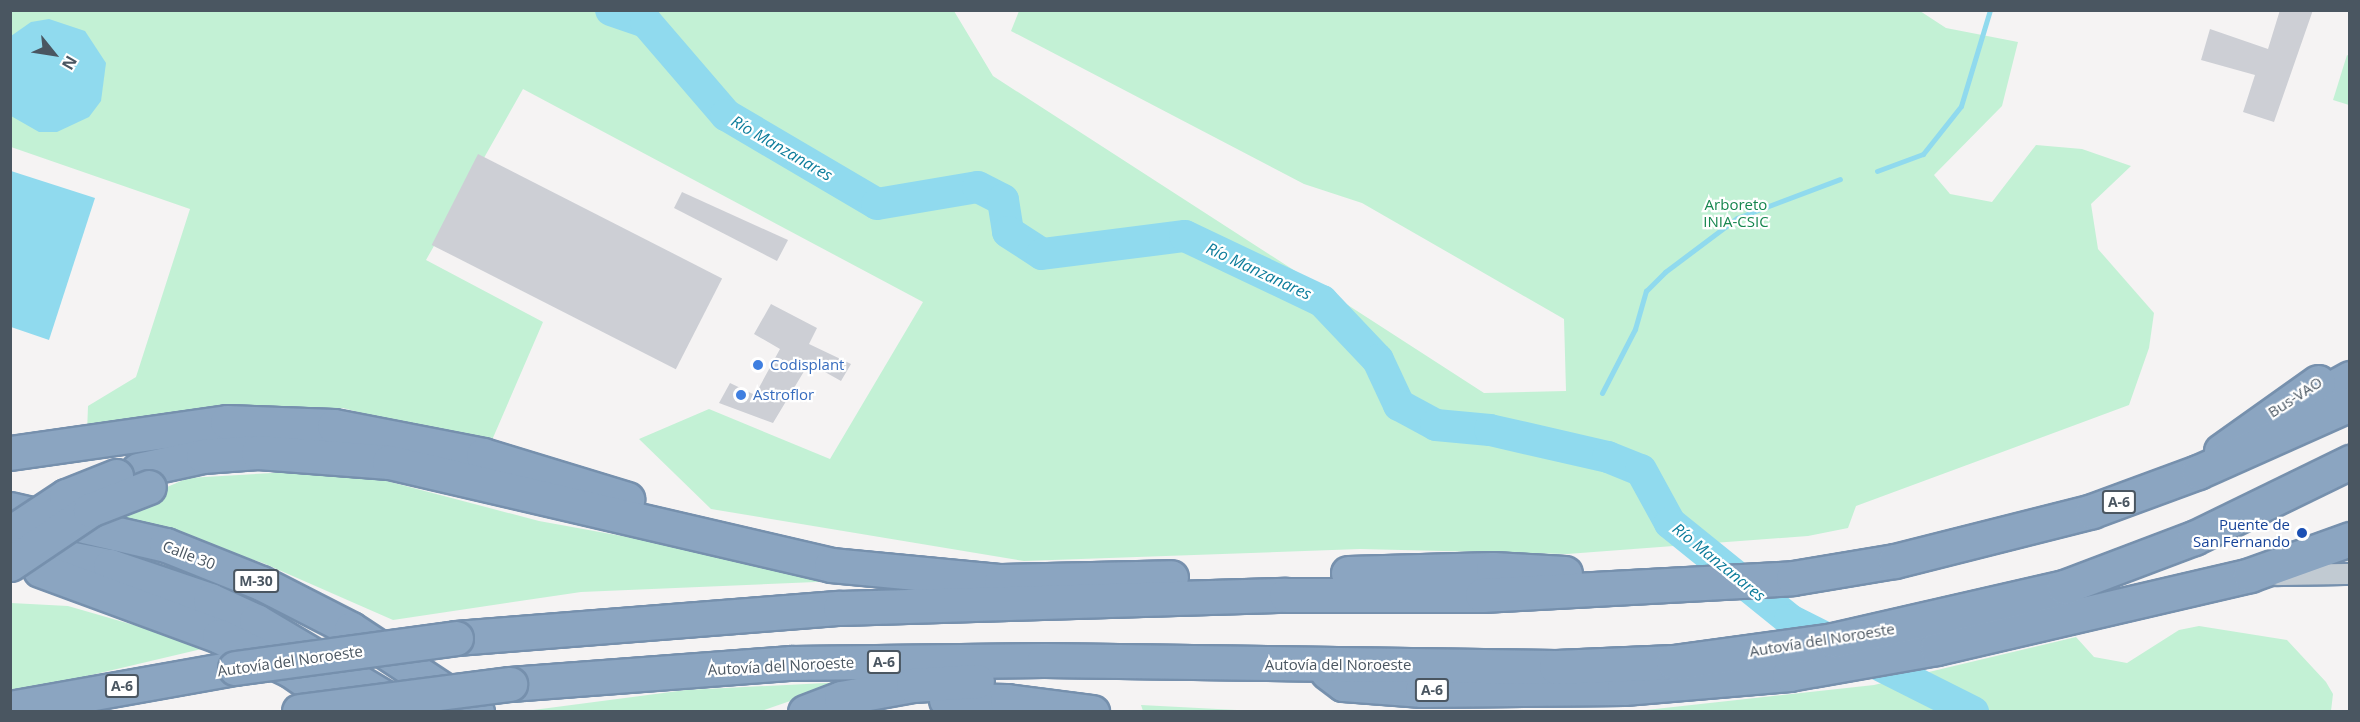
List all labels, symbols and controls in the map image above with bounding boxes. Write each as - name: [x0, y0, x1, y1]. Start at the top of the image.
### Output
- north arrow: [24, 24, 84, 84]
- text: N: [57, 52, 82, 74]
- water label: Río Manzanares: [728, 111, 836, 185]
- park label: Arboreto INIA-CSIC: [1703, 195, 1769, 230]
- water label: Río Manzanares: [1203, 238, 1315, 304]
- place label: Codisplant: [770, 356, 844, 374]
- marker: Codisplant: [751, 358, 765, 372]
- street label: Bus-VAO: [2265, 373, 2325, 421]
- place label: Astroflor: [753, 386, 814, 404]
- marker: Astroflor: [734, 388, 748, 402]
- road number: A-6: [2101, 491, 2137, 513]
- place label: Puente de San Fernando: [2193, 515, 2290, 550]
- water label: Río Manzanares: [1669, 519, 1769, 605]
- marker: Puente de San Fernando: [2295, 526, 2309, 540]
- street label: Calle 30: [160, 537, 218, 573]
- road number: M-30: [232, 570, 280, 592]
- street label: Autovía del Noroeste: [1748, 620, 1896, 660]
- street label: Autovía del Noroeste: [216, 642, 364, 680]
- road number: A-6: [866, 651, 902, 673]
- street label: Autovía del Noroeste: [707, 653, 855, 679]
- street label: Autovía del Noroeste: [1265, 656, 1411, 674]
- road number: A-6: [104, 675, 140, 697]
- road number: A-6: [1414, 679, 1450, 701]

